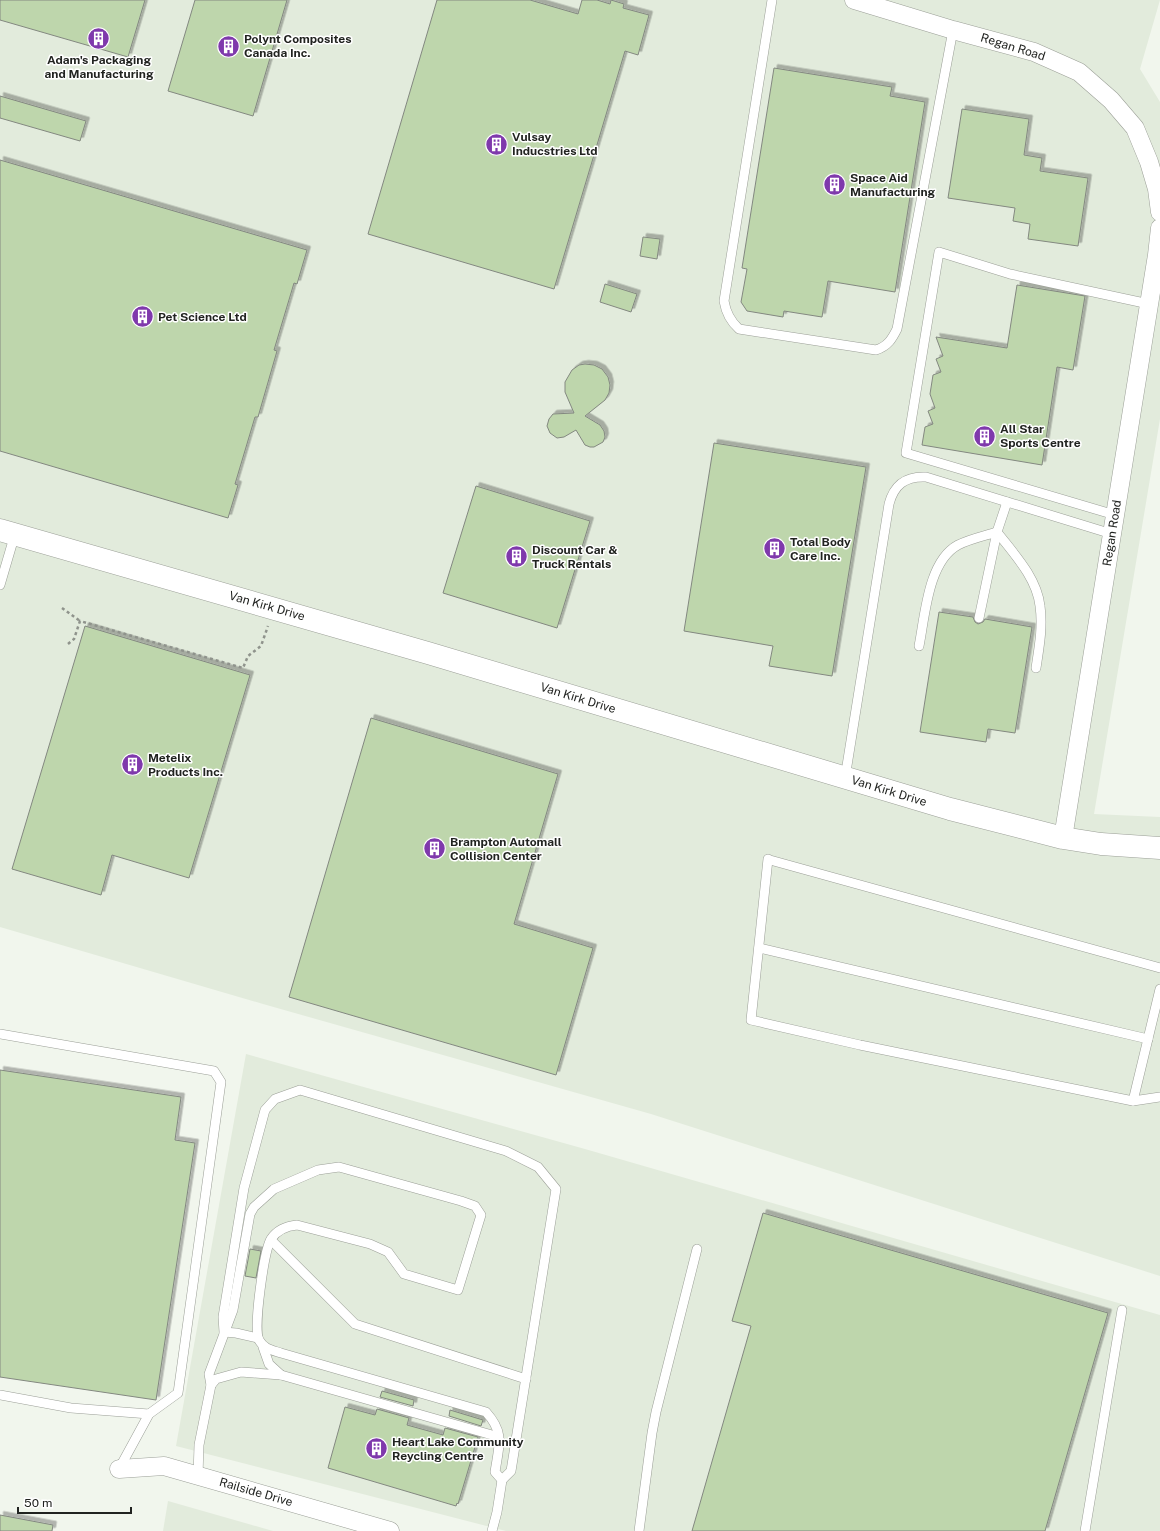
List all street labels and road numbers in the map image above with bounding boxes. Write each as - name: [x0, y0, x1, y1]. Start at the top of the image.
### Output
- street label: Regan Road: [979, 31, 1047, 63]
- street label: Regan Road: [1100, 499, 1124, 567]
- street label: Van Kirk Drive: [227, 588, 307, 624]
- street label: Van Kirk Drive: [539, 680, 618, 716]
- street label: Van Kirk Drive: [850, 773, 929, 809]
- street label: Railside Drive: [218, 1475, 294, 1509]

